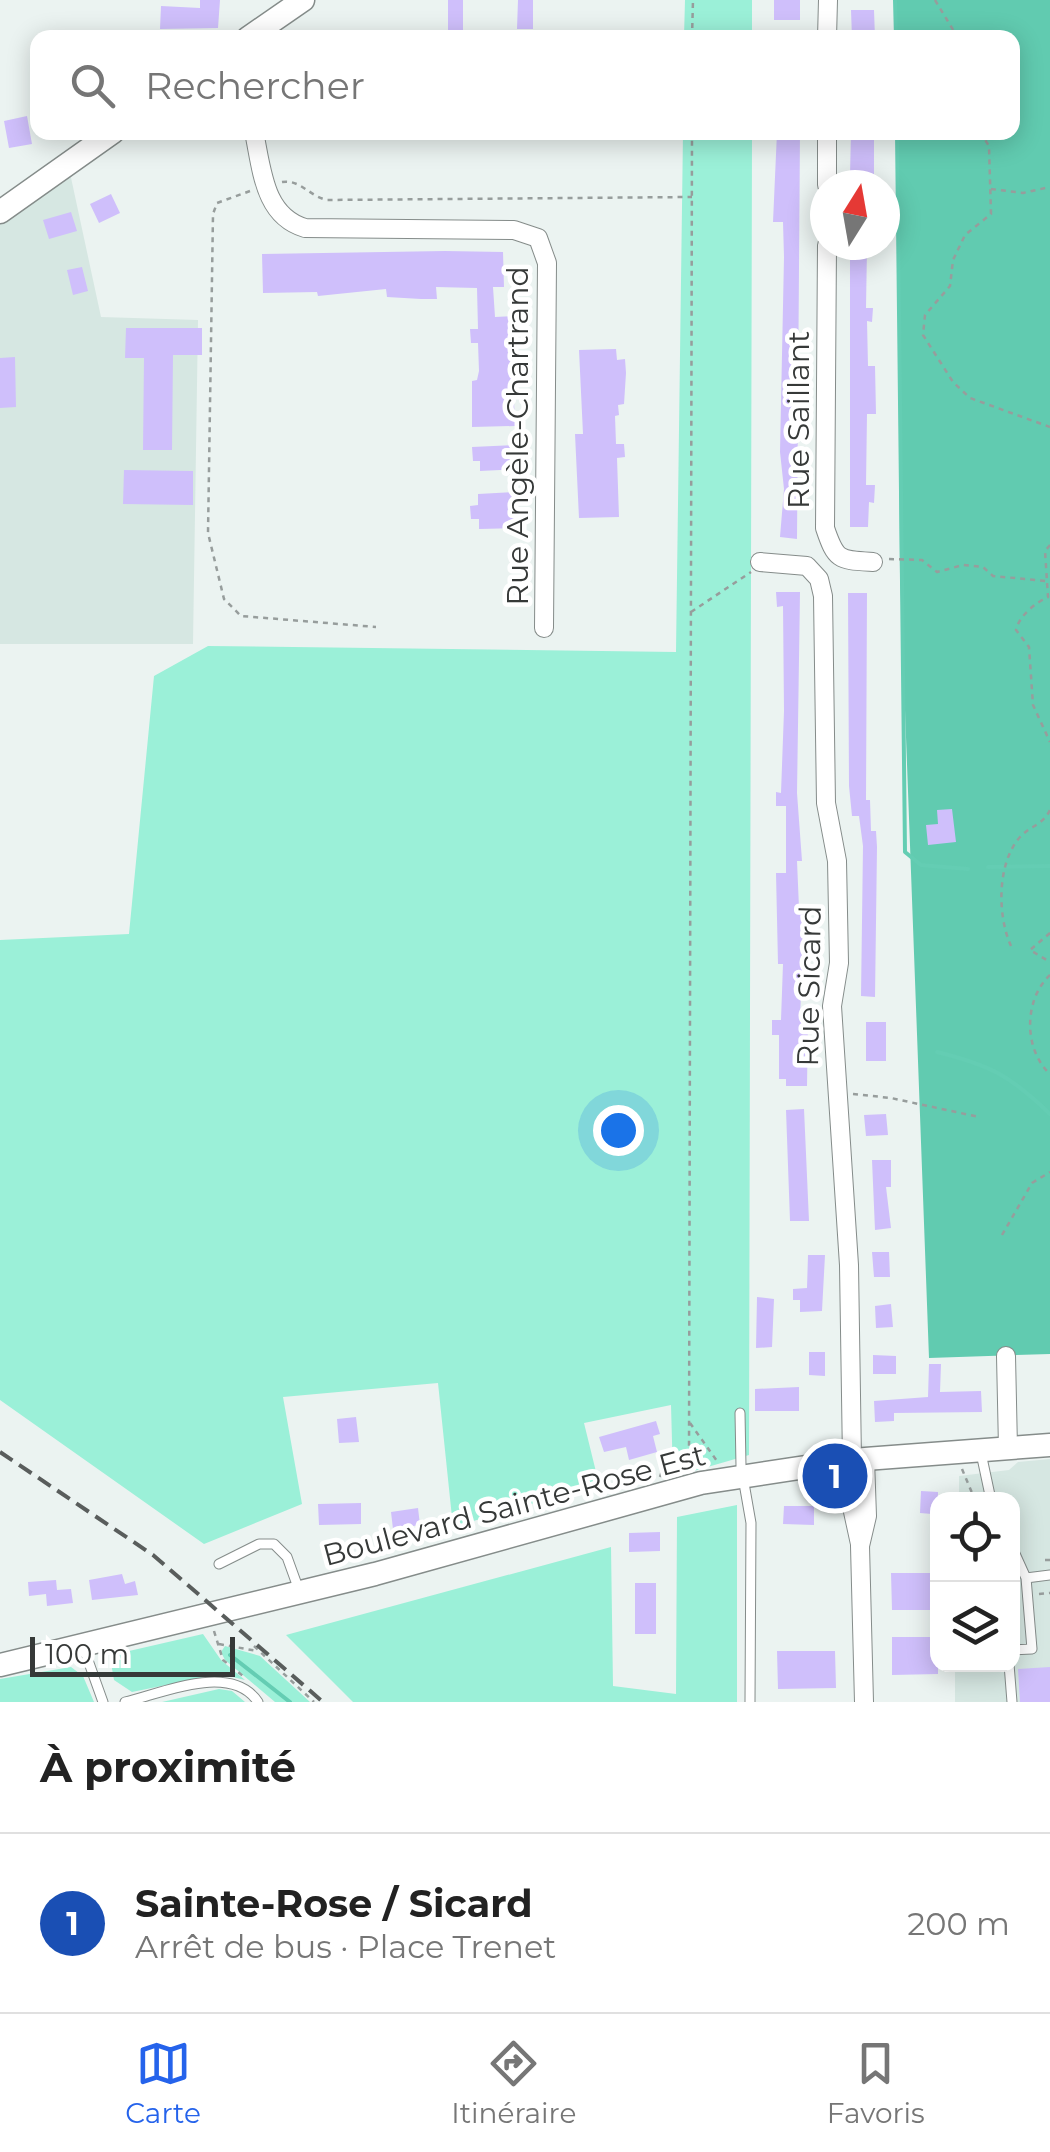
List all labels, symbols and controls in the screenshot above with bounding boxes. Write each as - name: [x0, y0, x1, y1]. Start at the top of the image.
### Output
- search box: [30, 30, 1020, 140]
- icon: search: [65, 58, 120, 113]
- text: Rechercher: [145, 62, 365, 109]
- north arrow: [810, 170, 900, 260]
- street label: Rue Angèle-Chartrand: [499, 266, 536, 606]
- street label: Rue Saillant: [780, 331, 817, 509]
- street label: Rue Sicard: [789, 905, 829, 1067]
- your location: [593, 1105, 644, 1156]
- street label: Boulevard Sainte-Rose Est: [319, 1436, 709, 1574]
- pin: 1: [802, 1438, 868, 1514]
- map controls: [930, 1492, 1020, 1672]
- button: locate: [930, 1492, 1020, 1582]
- button: layers: [930, 1582, 1020, 1672]
- scale bar: [30, 1632, 235, 1676]
- text: 100 m: [45, 1637, 129, 1671]
- text: À proximité: [40, 1741, 296, 1793]
- text: Sainte-Rose / Sicard: [135, 1880, 533, 1927]
- text: 1: [66, 1904, 79, 1943]
- text: 200 m: [907, 1904, 1010, 1943]
- text: Arrêt de bus · Place Trenet: [135, 1927, 556, 1966]
- tab: Carte: [125, 2036, 201, 2130]
- tab: Itinéraire: [451, 2036, 576, 2130]
- tab: Favoris: [827, 2036, 925, 2130]

